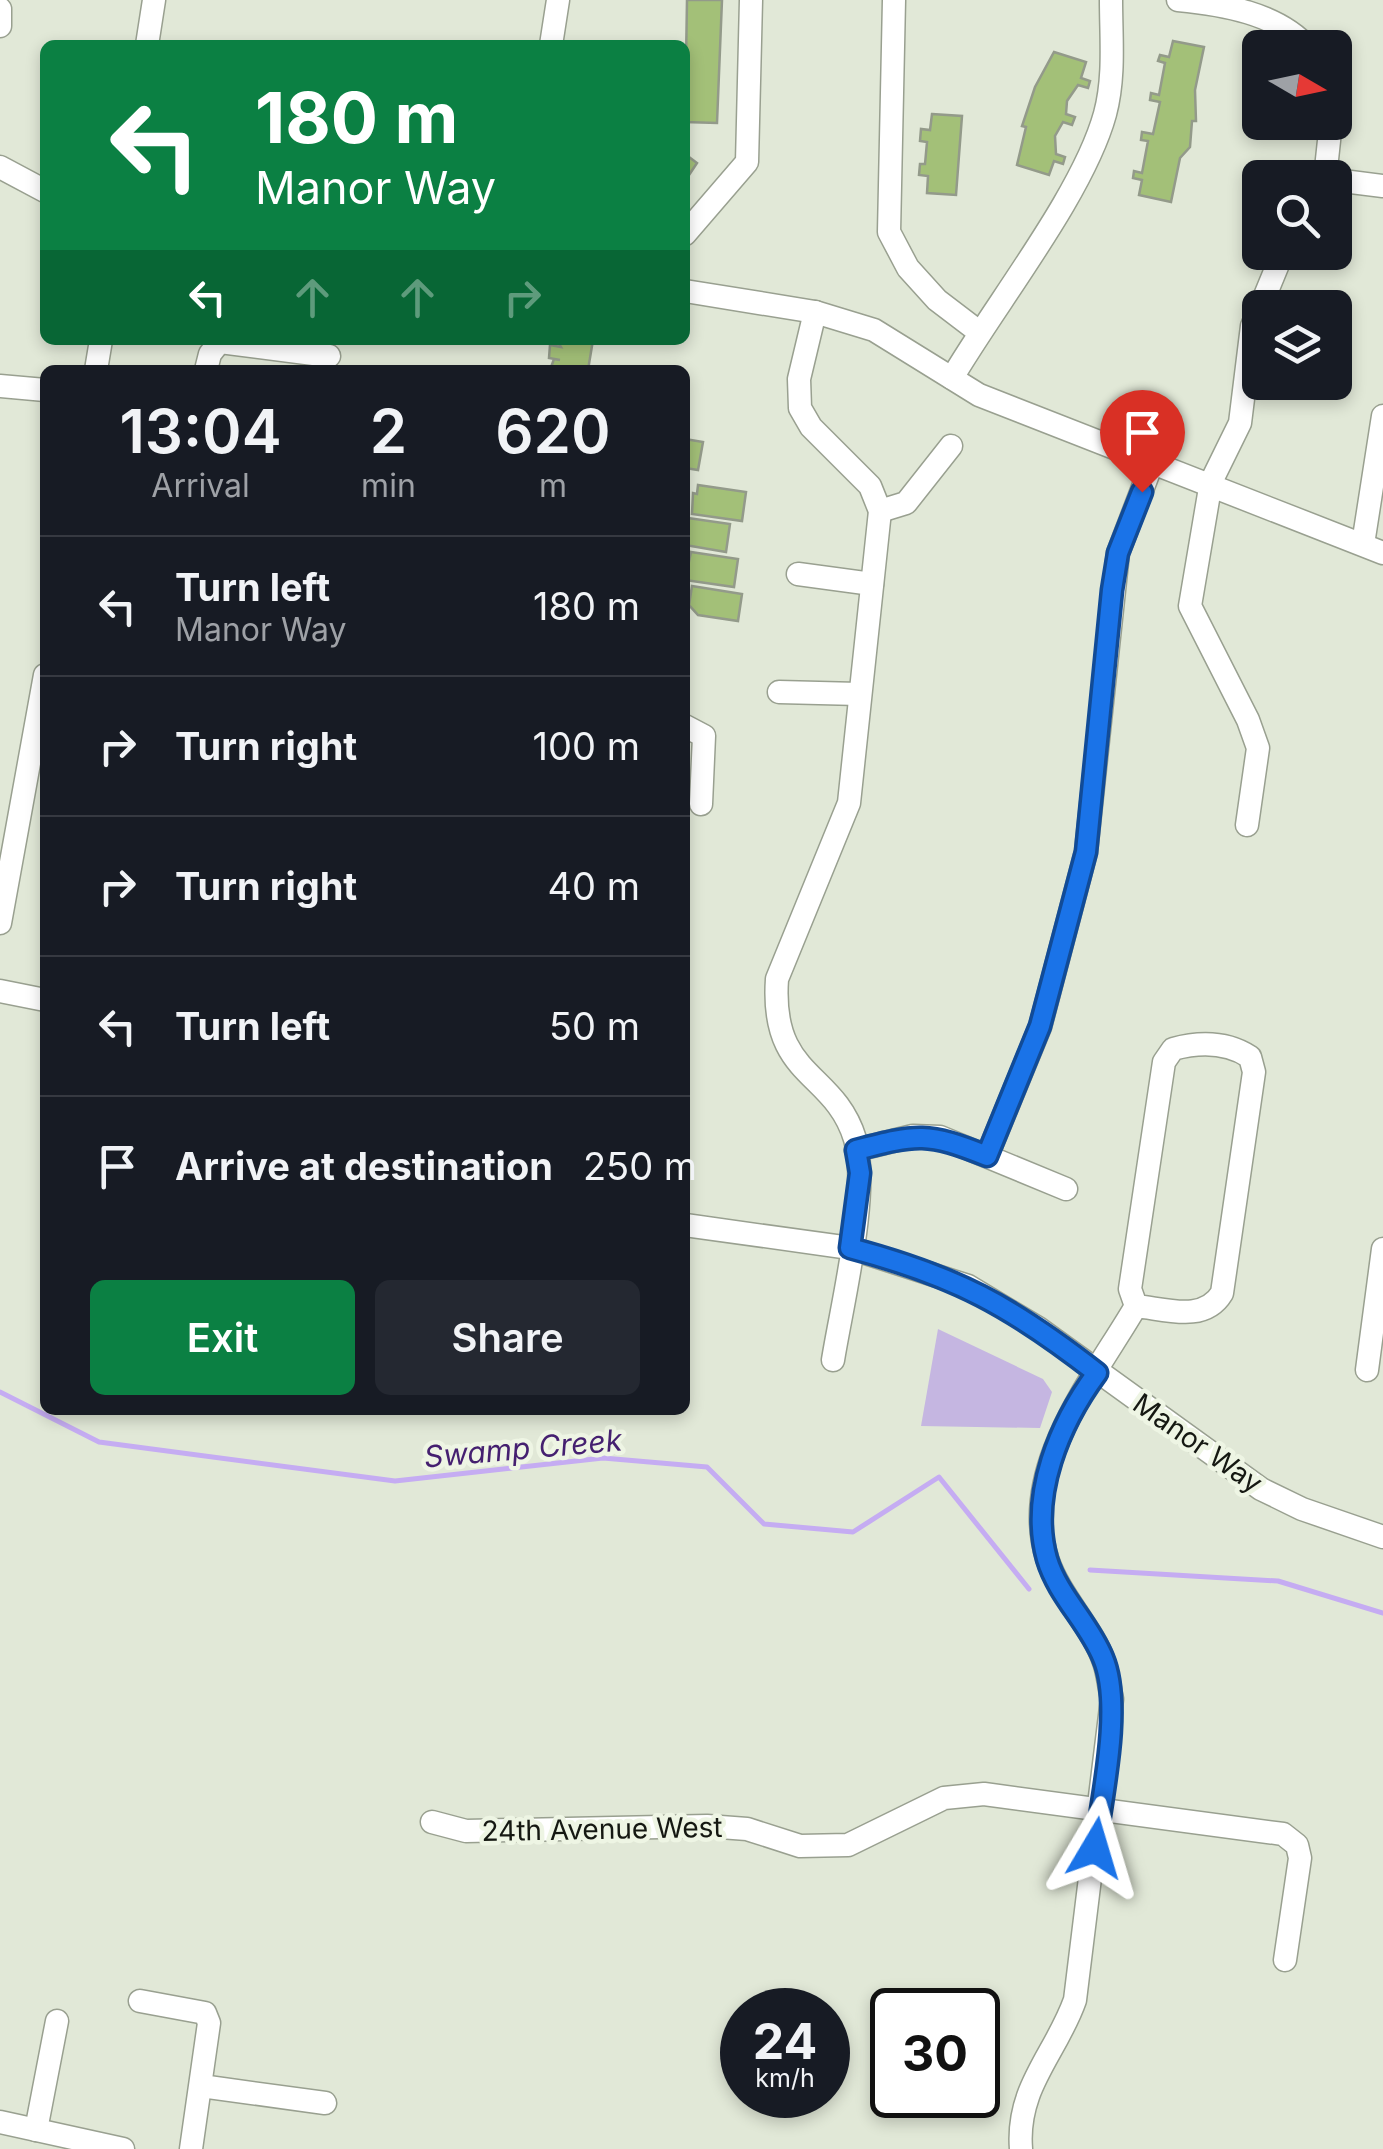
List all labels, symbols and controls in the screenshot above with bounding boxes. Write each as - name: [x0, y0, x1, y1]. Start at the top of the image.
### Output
- north arrow: [1242, 30, 1352, 140]
- map controls: [1242, 30, 1352, 400]
- text: 180 m: [255, 75, 458, 160]
- icon: left: [90, 80, 220, 210]
- text: Manor Way: [255, 160, 496, 215]
- button: search: [1242, 160, 1352, 270]
- icon: left: [180, 270, 235, 325]
- icon: ahead: [285, 270, 340, 325]
- icon: ahead: [390, 270, 445, 325]
- icon: right: [495, 270, 550, 325]
- button: layers: [1242, 290, 1352, 400]
- pin: [1100, 390, 1185, 493]
- text: 13:04: [119, 395, 282, 467]
- text: 2: [370, 395, 407, 467]
- text: 620: [495, 395, 611, 467]
- icon: arrive: [1115, 405, 1170, 460]
- text: Arrival: [151, 466, 250, 505]
- text: min: [361, 466, 416, 505]
- text: m: [539, 466, 567, 505]
- text: Turn left: [175, 564, 330, 610]
- icon: left: [90, 579, 145, 634]
- text: 180 m: [533, 583, 640, 629]
- text: Manor Way: [175, 610, 346, 649]
- icon: right: [90, 719, 145, 774]
- text: Turn right: [175, 723, 357, 769]
- text: 100 m: [533, 723, 640, 769]
- icon: right: [90, 859, 145, 914]
- text: Turn right: [175, 863, 357, 909]
- text: 40 m: [548, 863, 640, 909]
- icon: left: [90, 999, 145, 1054]
- text: Turn left: [175, 1003, 330, 1049]
- text: 50 m: [549, 1003, 640, 1049]
- icon: arrive: [90, 1139, 145, 1194]
- text: Arrive at destination: [175, 1143, 553, 1189]
- text: 250 m: [583, 1143, 697, 1189]
- button: Exit: [90, 1280, 355, 1395]
- button: Share: [375, 1280, 640, 1395]
- street label: Manor Way: [1127, 1386, 1269, 1500]
- water label: Swamp Creek: [423, 1421, 624, 1475]
- position arrow: [1043, 1796, 1147, 1900]
- street label: 24th Avenue West: [481, 1810, 723, 1848]
- speed limit sign: 30: [870, 1988, 1000, 2118]
- text: 24: [753, 2011, 817, 2071]
- text: km/h: [755, 2063, 815, 2093]

